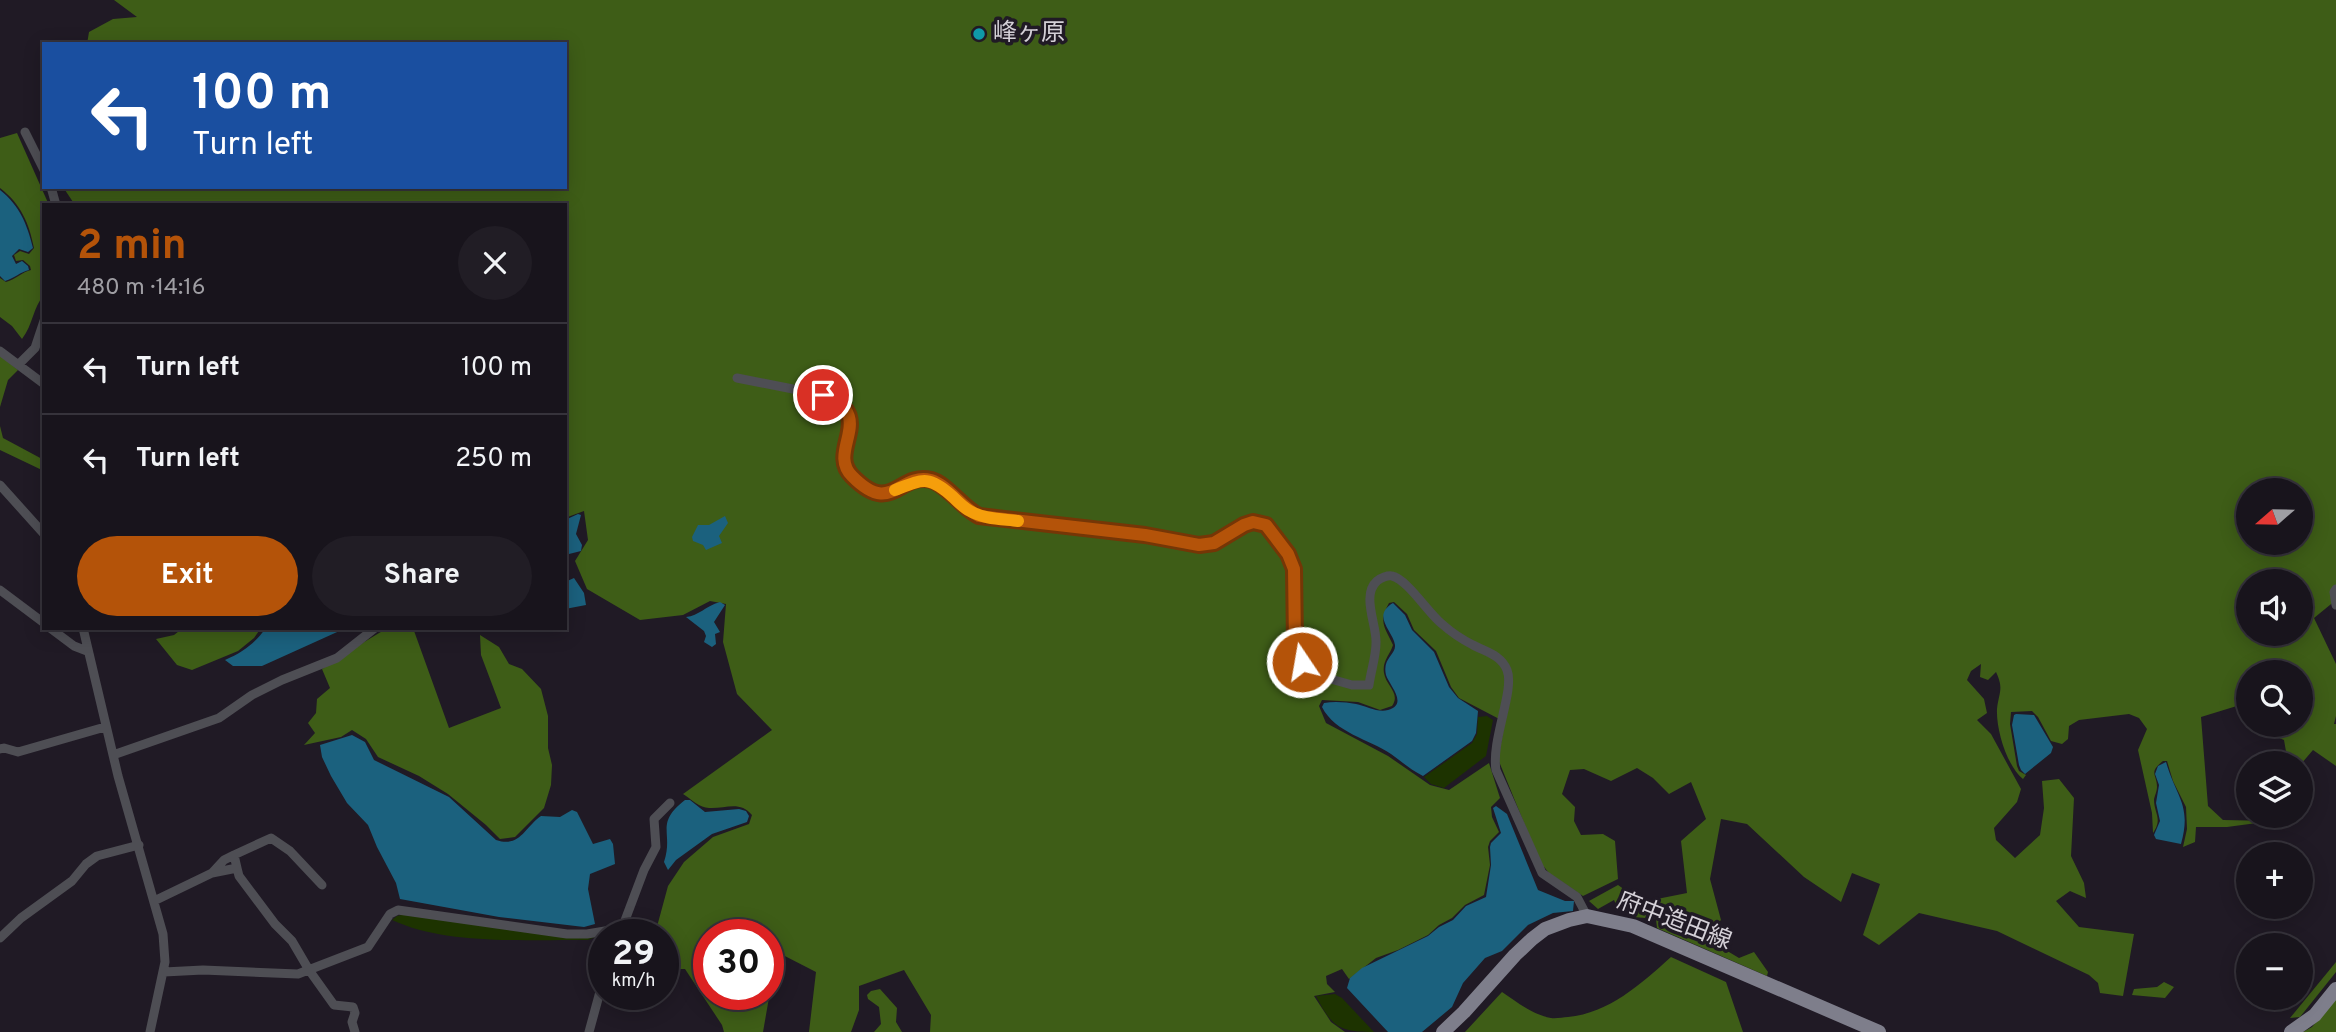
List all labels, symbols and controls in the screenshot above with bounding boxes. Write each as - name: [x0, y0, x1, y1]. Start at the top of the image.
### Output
- place label: 峰ヶ原: [993, 19, 1065, 49]
- marker: 峰ヶ原: [971, 26, 987, 42]
- text: 100 m: [192, 65, 331, 127]
- icon: left: [77, 70, 168, 161]
- text: Turn left: [192, 126, 313, 166]
- text: 2 min: [77, 221, 187, 274]
- button: close: [458, 226, 532, 300]
- text: 480 m · 14:16: [77, 274, 205, 303]
- icon: left: [77, 350, 115, 388]
- text: Turn left: [136, 352, 240, 385]
- text: 100 m: [461, 352, 532, 385]
- pin: [793, 365, 853, 425]
- icon: arrive: [804, 376, 842, 414]
- icon: left: [77, 441, 115, 479]
- text: Turn left: [136, 443, 240, 476]
- text: 250 m: [455, 443, 532, 476]
- north arrow: [2236, 478, 2314, 555]
- map controls: [2236, 478, 2313, 1010]
- button: Exit: [77, 536, 298, 616]
- button: Share: [312, 536, 532, 616]
- button: sound: [2236, 569, 2313, 646]
- position arrow: [1265, 625, 1339, 699]
- button: search: [2236, 660, 2313, 737]
- button: layers: [2236, 751, 2313, 828]
- button: +: [2236, 842, 2313, 919]
- street label: 府中造田線: [1613, 886, 1735, 958]
- speed limit sign: 30: [693, 919, 784, 1010]
- text: 29: [612, 933, 655, 977]
- button: −: [2236, 933, 2313, 1010]
- text: km/h: [612, 970, 655, 993]

